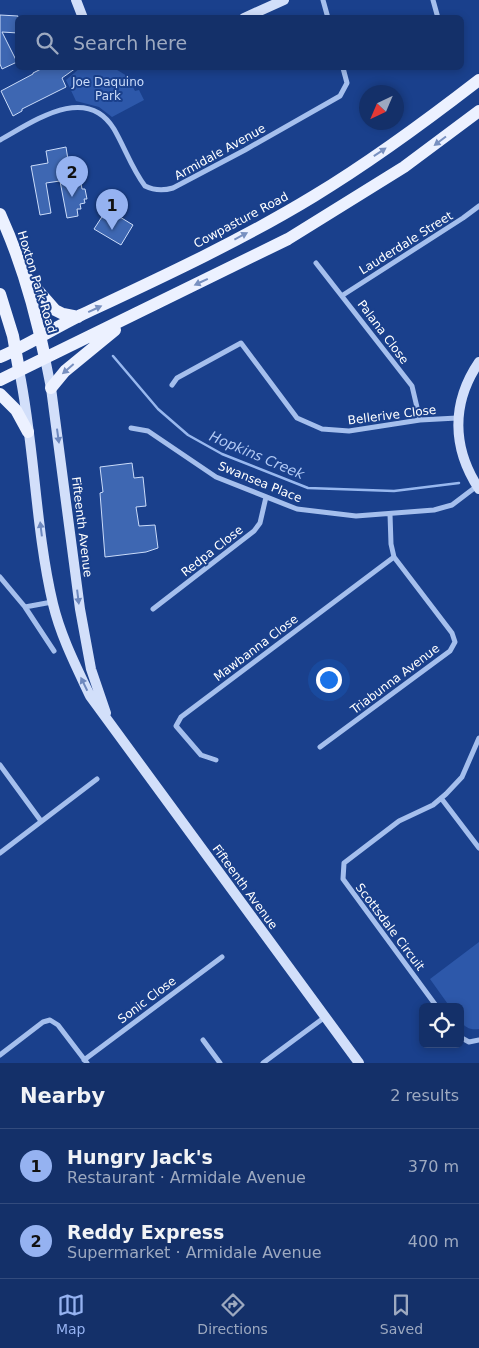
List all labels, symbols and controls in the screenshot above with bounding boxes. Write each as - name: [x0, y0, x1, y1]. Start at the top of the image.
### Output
- search box: [15, 15, 464, 70]
- icon: search: [33, 29, 61, 57]
- text: Search here: [73, 32, 187, 54]
- park label: Joe Daquino Park: [71, 75, 144, 103]
- north arrow: [359, 85, 404, 130]
- street label: Armidale Avenue: [172, 121, 268, 183]
- one-way arrow: [433, 136, 447, 146]
- one-way arrow: [373, 148, 387, 157]
- pin: 2: [56, 156, 88, 197]
- pin: 1: [96, 189, 128, 230]
- street label: Cowpasture Road: [191, 189, 291, 251]
- street label: Lauderdale Street: [357, 208, 455, 277]
- street label: Hoxton Park Road: [15, 229, 59, 335]
- one-way arrow: [234, 232, 248, 241]
- one-way arrow: [194, 278, 208, 286]
- street label: Palana Close: [354, 297, 412, 367]
- one-way arrow: [88, 304, 103, 313]
- one-way arrow: [62, 363, 74, 375]
- street label: Bellerive Close: [347, 403, 437, 427]
- one-way arrow: [54, 428, 62, 444]
- water label: Hopkins Creek: [207, 428, 308, 483]
- street label: Swansea Place: [216, 459, 304, 505]
- street label: Fifteenth Avenue: [69, 476, 95, 578]
- one-way arrow: [36, 521, 44, 537]
- street label: Redpa Close: [178, 523, 246, 579]
- one-way arrow: [74, 590, 82, 606]
- street label: Mawbanna Close: [211, 612, 301, 684]
- street label: Triabunna Avenue: [347, 641, 442, 718]
- your location: [316, 667, 342, 693]
- one-way arrow: [80, 677, 88, 691]
- street label: Fifteenth Avenue: [210, 842, 280, 932]
- street label: Scottsdale Circuit: [353, 881, 427, 974]
- street label: Sonic Close: [115, 974, 179, 1026]
- map controls: [419, 1003, 464, 1048]
- button: locate: [419, 1003, 464, 1048]
- text: Nearby: [20, 1084, 105, 1108]
- text: 2 results: [390, 1086, 459, 1105]
- text: Hungry Jack's: [67, 1146, 213, 1168]
- text: 1: [30, 1157, 42, 1176]
- text: 370 m: [408, 1157, 459, 1176]
- text: Restaurant · Armidale Avenue: [67, 1168, 306, 1187]
- text: Reddy Express: [67, 1221, 224, 1243]
- text: 2: [30, 1232, 42, 1251]
- text: 400 m: [408, 1232, 459, 1251]
- text: Supermarket · Armidale Avenue: [67, 1243, 322, 1262]
- tab: Map: [56, 1291, 85, 1337]
- tab: Directions: [197, 1291, 268, 1337]
- tab: Saved: [380, 1291, 423, 1337]

